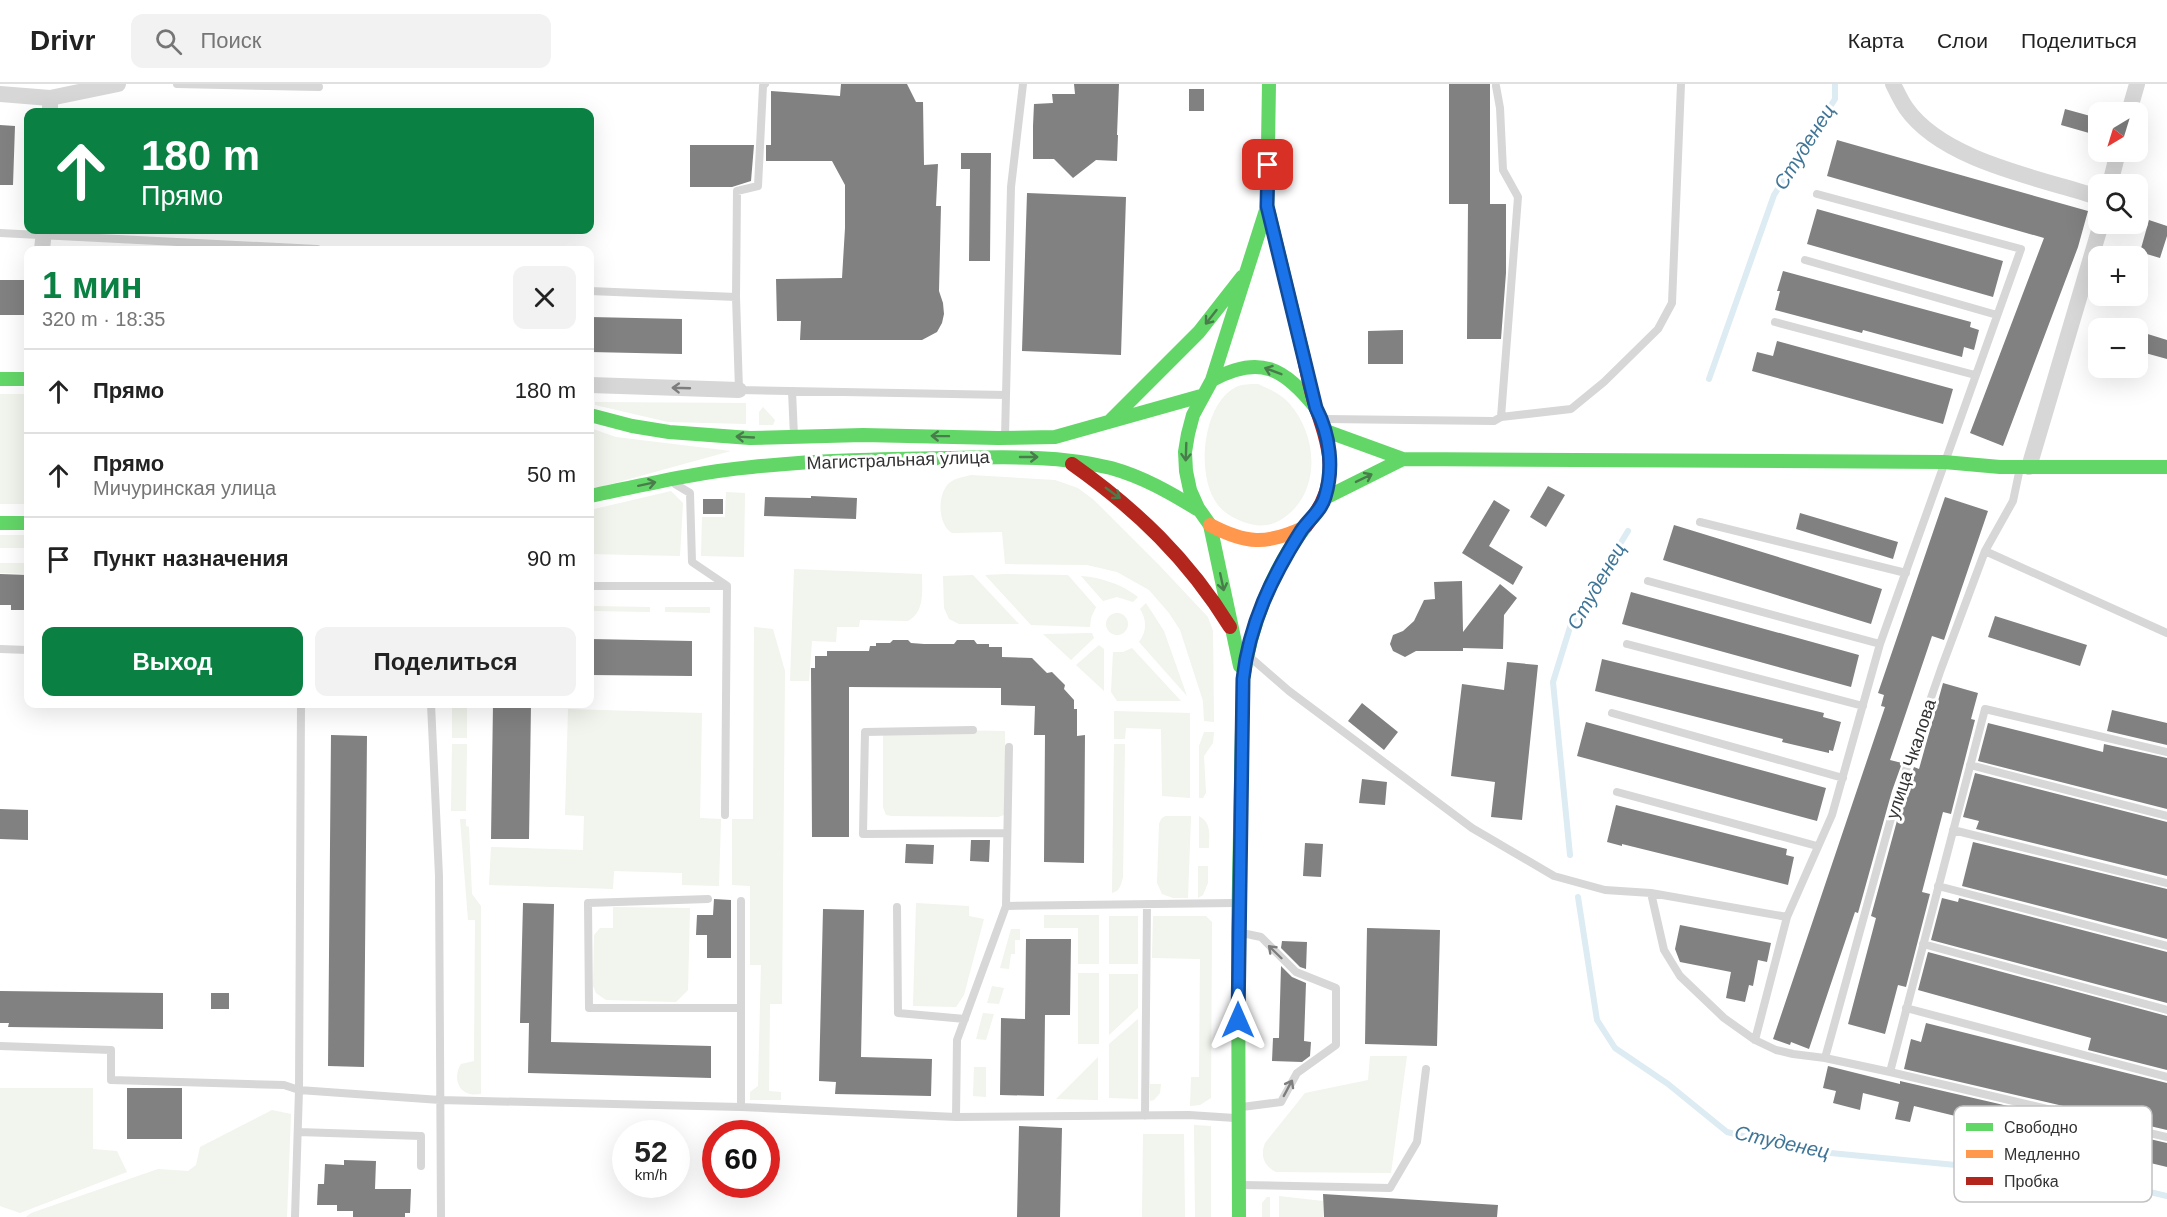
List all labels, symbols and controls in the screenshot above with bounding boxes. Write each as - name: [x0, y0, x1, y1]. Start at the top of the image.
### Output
- search box: [131, 14, 551, 68]
- text: Drivr: [30, 25, 95, 56]
- icon: search: [152, 25, 185, 58]
- text: Поиск: [200, 28, 261, 53]
- text: Карта: [1848, 29, 1904, 52]
- text: Слои: [1937, 29, 1988, 52]
- text: Поделиться: [2021, 29, 2137, 52]
- water label: Студенец: [1769, 100, 1839, 194]
- north arrow: [2088, 102, 2148, 162]
- map controls: [2088, 102, 2148, 378]
- icon: ahead: [42, 132, 120, 210]
- text: 180 m: [141, 132, 260, 179]
- pin: [1242, 139, 1293, 190]
- icon: arrive: [1251, 148, 1284, 181]
- button: search: [2088, 174, 2148, 234]
- text: Прямо: [141, 181, 223, 211]
- button: +: [2088, 246, 2148, 306]
- text: 1 мин: [42, 265, 143, 306]
- button: close: [513, 266, 576, 329]
- text: 320 m · 18:35: [42, 308, 165, 330]
- one-way arrow: [1204, 309, 1217, 325]
- button: −: [2088, 318, 2148, 378]
- one-way arrow: [1264, 364, 1282, 375]
- icon: ahead: [42, 375, 75, 408]
- text: Прямо: [93, 378, 164, 403]
- text: 180 m: [515, 378, 576, 403]
- one-way arrow: [671, 383, 691, 394]
- one-way arrow: [930, 431, 950, 442]
- one-way arrow: [735, 432, 755, 443]
- one-way arrow: [1181, 442, 1192, 462]
- street label: Магистральная улица: [806, 447, 991, 473]
- text: Прямо: [93, 451, 164, 476]
- one-way arrow: [1019, 451, 1039, 463]
- icon: ahead: [42, 459, 75, 492]
- text: 50 m: [527, 462, 576, 487]
- one-way arrow: [1355, 472, 1373, 484]
- text: Мичуринская улица: [93, 477, 276, 499]
- one-way arrow: [637, 478, 656, 489]
- one-way arrow: [1104, 487, 1120, 499]
- water label: Студенец: [1562, 539, 1630, 633]
- icon: arrive: [42, 543, 75, 576]
- text: Пункт назначения: [93, 546, 289, 571]
- text: 90 m: [527, 546, 576, 571]
- one-way arrow: [1217, 572, 1228, 591]
- button: Выход: [42, 627, 303, 696]
- button: Поделиться: [315, 627, 576, 696]
- street label: улица Чкалова: [1882, 696, 1940, 821]
- one-way arrow: [1268, 944, 1283, 959]
- position arrow: [1206, 988, 1270, 1052]
- one-way arrow: [1283, 1080, 1294, 1098]
- legend: [1954, 1106, 2152, 1202]
- text: Свободно: [2004, 1119, 2078, 1136]
- speed limit sign: 60: [702, 1120, 780, 1198]
- water label: Студенец: [1733, 1121, 1831, 1163]
- text: 52: [634, 1135, 668, 1168]
- text: Медленно: [2004, 1146, 2080, 1163]
- text: km/h: [635, 1166, 667, 1183]
- text: Пробка: [2004, 1173, 2059, 1190]

